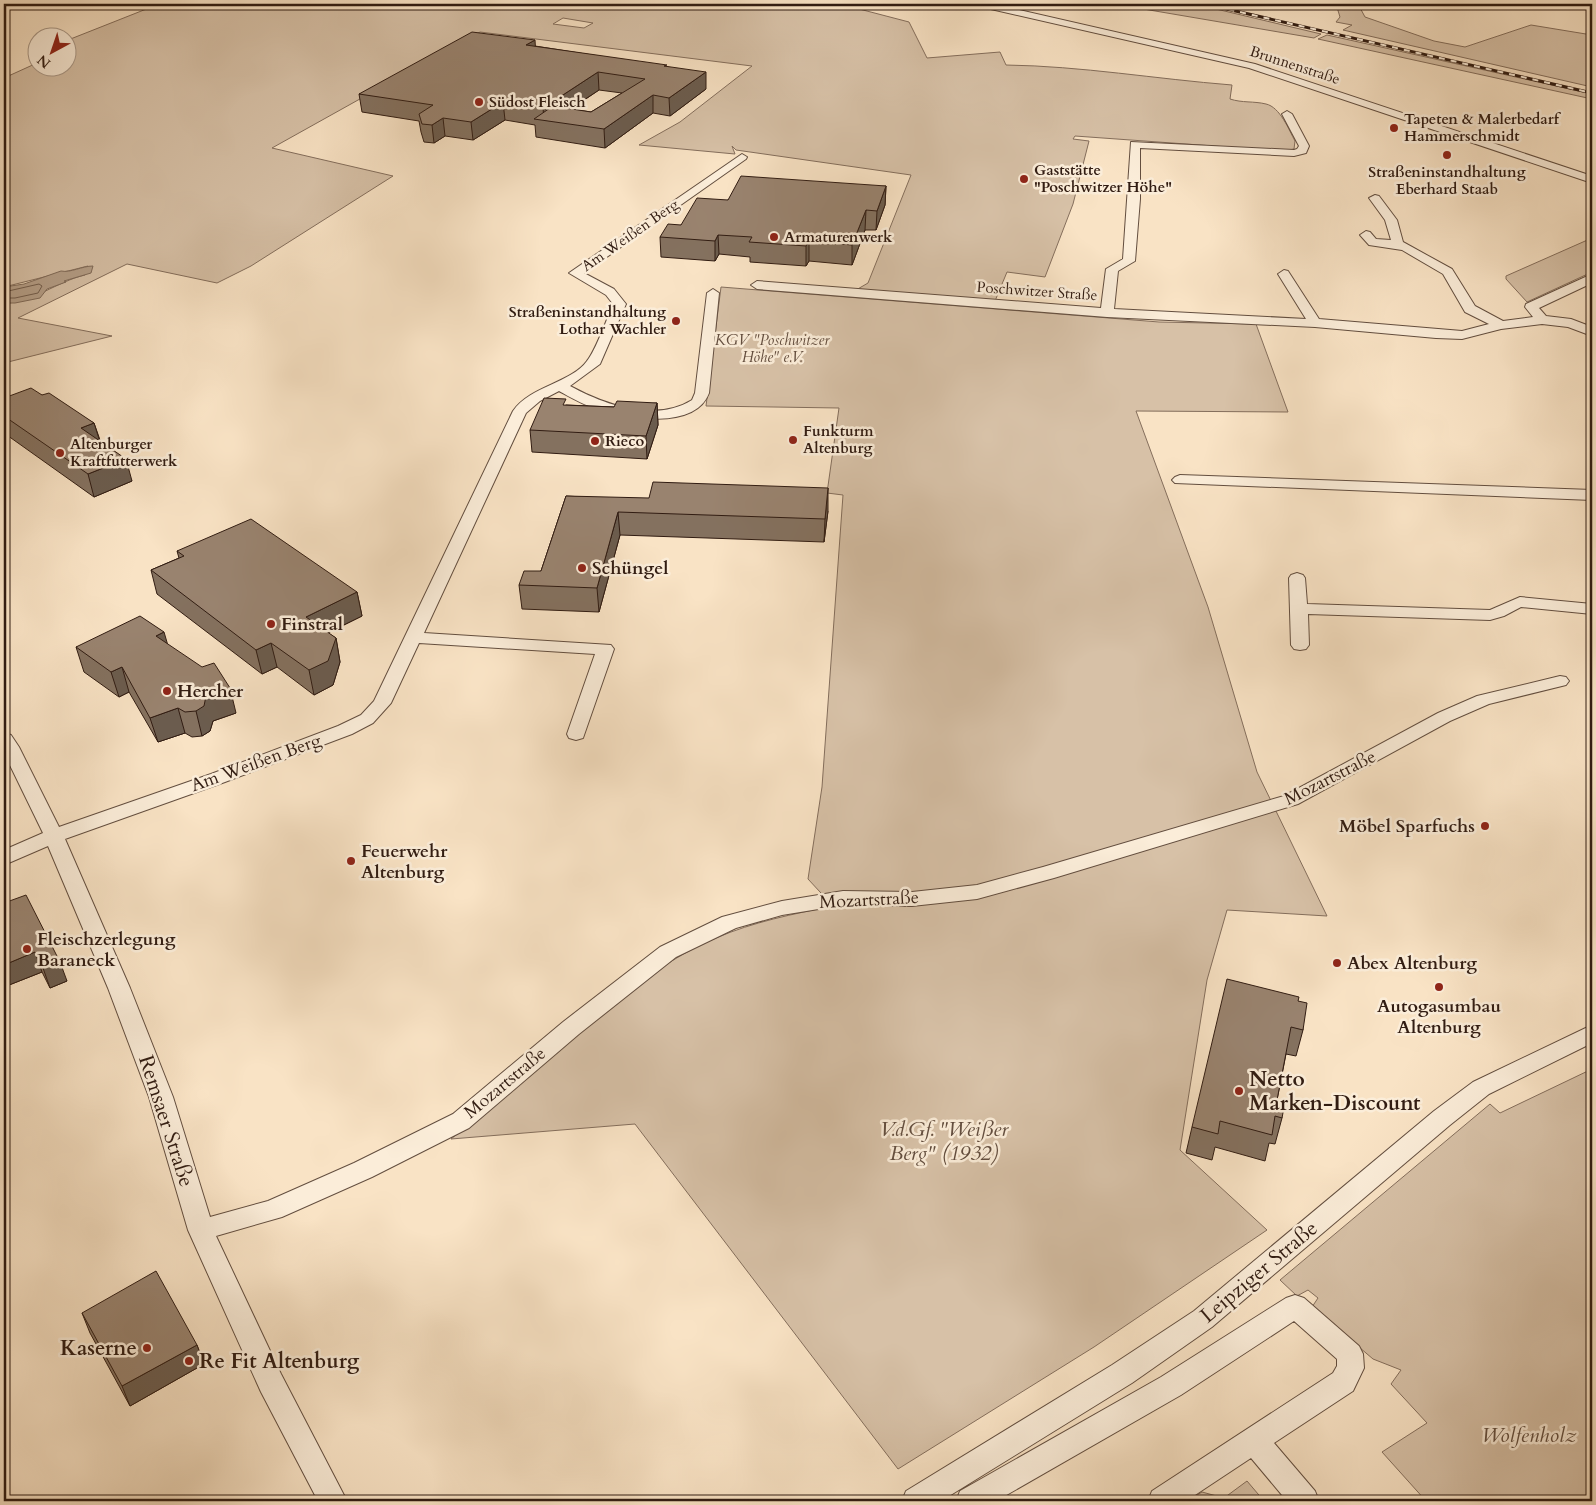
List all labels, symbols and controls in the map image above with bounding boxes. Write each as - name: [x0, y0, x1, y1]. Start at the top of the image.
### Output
- north arrow: [28, 28, 78, 78]
- street label: Brunnenstraße: [1247, 41, 1343, 89]
- text: N: [33, 50, 55, 73]
- place label: Südost Fleisch: [489, 92, 586, 112]
- marker: Südost Fleisch: [473, 96, 485, 108]
- place label: Tapeten & Malerbedarf Hammerschmidt: [1404, 109, 1562, 146]
- marker: Tapeten & Malerbedarf Hammerschmidt: [1388, 122, 1400, 134]
- marker: Straßeninstandhaltung Eberhard Staab: [1441, 149, 1453, 161]
- place label: Gaststätte "Poschwitzer Höhe": [1034, 160, 1172, 197]
- place label: Straßeninstandhaltung Eberhard Staab: [1368, 162, 1526, 199]
- marker: Gaststätte "Poschwitzer Höhe": [1018, 173, 1030, 185]
- street label: Am Weißen Berg: [578, 194, 683, 276]
- place label: Armaturenwerk: [784, 227, 893, 247]
- marker: Armaturenwerk: [768, 231, 780, 243]
- street label: Poschwitzer Straße: [976, 277, 1098, 305]
- place label: Straßeninstandhaltung Lothar Wachler: [509, 302, 667, 339]
- marker: Straßeninstandhaltung Lothar Wachler: [670, 315, 682, 327]
- park label: KGV "Poschwitzer Höhe" e.V.: [715, 330, 830, 367]
- place label: Funkturm Altenburg: [803, 421, 874, 458]
- place label: Rieco: [605, 431, 644, 451]
- place label: Altenburger Kraftfutterwerk: [70, 434, 178, 471]
- marker: Funkturm Altenburg: [787, 434, 799, 446]
- marker: Rieco: [589, 435, 601, 447]
- marker: Altenburger Kraftfutterwerk: [54, 447, 66, 459]
- place label: Schüngel: [592, 556, 668, 581]
- marker: Schüngel: [576, 562, 588, 574]
- place label: Finstral: [281, 612, 343, 637]
- marker: Finstral: [265, 618, 277, 630]
- place label: Hercher: [177, 679, 244, 704]
- marker: Hercher: [161, 685, 173, 697]
- street label: Am Weißen Berg: [187, 728, 325, 798]
- street label: Mozartstraße: [1280, 744, 1380, 812]
- place label: Möbel Sparfuchs: [1339, 814, 1475, 839]
- marker: Möbel Sparfuchs: [1479, 820, 1491, 832]
- place label: Feuerwehr Altenburg: [361, 839, 448, 885]
- marker: Feuerwehr Altenburg: [345, 855, 357, 867]
- street label: Mozartstraße: [819, 885, 919, 915]
- place label: Fleischzerlegung Baraneck: [37, 927, 176, 973]
- marker: Fleischzerlegung Baraneck: [21, 943, 33, 955]
- place label: Abex Altenburg: [1347, 951, 1477, 976]
- marker: Abex Altenburg: [1331, 957, 1343, 969]
- marker: Autogasumbau Altenburg: [1433, 981, 1445, 993]
- place label: Autogasumbau Altenburg: [1377, 994, 1501, 1040]
- street label: Mozartstraße: [459, 1041, 551, 1125]
- street label: Remsaer Straße: [131, 1052, 201, 1190]
- place label: Netto Marken-Discount: [1249, 1065, 1421, 1118]
- marker: Netto Marken-Discount: [1233, 1085, 1245, 1097]
- park label: V.d.Gf. "Weißer Berg" (1932): [880, 1115, 1009, 1168]
- street label: Leipziger Straße: [1194, 1214, 1324, 1330]
- place label: Kaserne: [60, 1334, 137, 1363]
- marker: Kaserne: [141, 1342, 153, 1354]
- place label: Re Fit Altenburg: [199, 1347, 360, 1376]
- marker: Re Fit Altenburg: [183, 1355, 195, 1367]
- park label: Wolfenholz: [1482, 1421, 1577, 1450]

